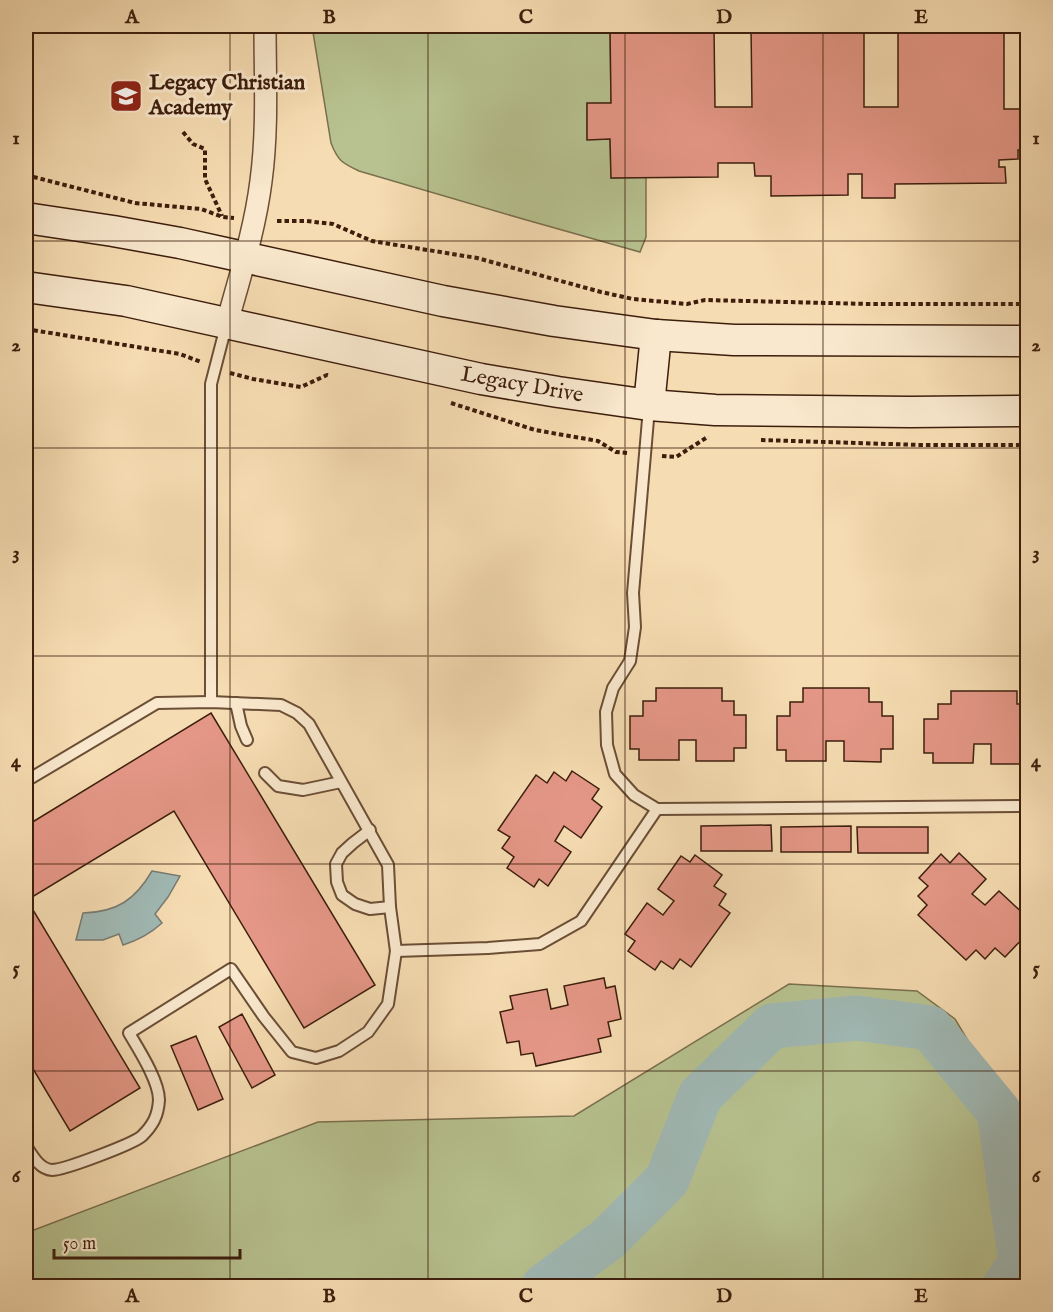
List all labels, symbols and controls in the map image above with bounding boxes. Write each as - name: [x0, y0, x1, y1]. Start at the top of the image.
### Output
- text: A: [124, 5, 140, 30]
- text: B: [322, 5, 336, 30]
- text: C: [519, 5, 533, 30]
- text: D: [716, 5, 732, 30]
- text: E: [914, 5, 928, 30]
- place label: Legacy Christian Academy: [148, 69, 306, 122]
- school or university icon: Legacy Christian Academy: [108, 78, 144, 114]
- text: 1: [12, 126, 20, 151]
- text: 1: [1032, 126, 1040, 151]
- text: 2: [11, 333, 21, 358]
- text: 2: [1031, 333, 1041, 358]
- street label: Legacy Drive: [459, 360, 585, 410]
- text: 3: [12, 541, 20, 566]
- text: 3: [1032, 541, 1040, 566]
- text: 4: [11, 749, 22, 774]
- text: 4: [1031, 749, 1042, 774]
- text: 5: [12, 956, 20, 981]
- text: 5: [1032, 956, 1040, 981]
- text: 6: [12, 1164, 22, 1189]
- text: 6: [1032, 1164, 1042, 1189]
- scale bar: [54, 1222, 240, 1260]
- text: 50 m: [63, 1233, 96, 1256]
- text: A: [124, 1284, 140, 1309]
- text: B: [322, 1284, 336, 1309]
- text: C: [519, 1284, 533, 1309]
- text: D: [716, 1284, 732, 1309]
- text: E: [914, 1284, 928, 1309]

